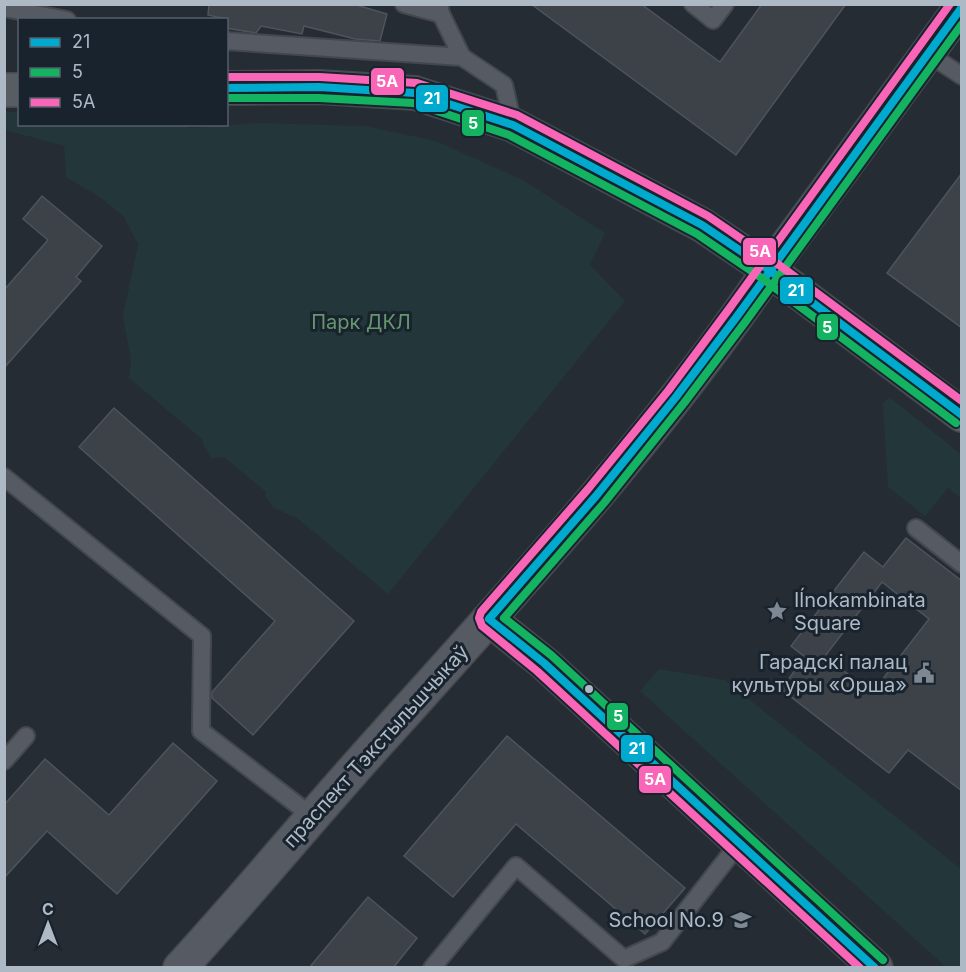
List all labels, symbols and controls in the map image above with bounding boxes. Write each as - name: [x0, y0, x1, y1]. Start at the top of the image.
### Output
- legend: [18, 18, 228, 126]
- text: 21: [72, 31, 90, 52]
- text: 5: [72, 61, 83, 82]
- line badge: 5А: [370, 67, 405, 96]
- text: 5А: [376, 71, 398, 91]
- line badge: 21: [415, 84, 449, 113]
- text: 21: [424, 88, 440, 108]
- text: 5А: [72, 91, 95, 112]
- line badge: 5: [461, 109, 485, 137]
- text: 5: [468, 113, 478, 133]
- line badge: 5А: [742, 237, 777, 266]
- text: 5А: [749, 241, 771, 261]
- line badge: 21: [779, 276, 814, 305]
- text: 21: [788, 280, 804, 300]
- park label: Парк ДКЛ: [311, 310, 411, 334]
- line badge: 5: [816, 313, 839, 341]
- text: 5: [822, 317, 832, 337]
- place label: Iĺnokambinata Square: [794, 587, 926, 635]
- place icon: Iĺnokambinata Square: [765, 599, 789, 623]
- street label: праспект Тэкстыльшчыкаў: [278, 640, 474, 852]
- place label: Гарадскі палац культуры «Орша»: [732, 650, 907, 697]
- public building icon: Гарадскі палац культуры «Орша»: [912, 661, 936, 685]
- unlabelled marker: [583, 683, 595, 695]
- line badge: 5: [606, 702, 629, 731]
- text: 5: [613, 706, 623, 726]
- line badge: 21: [620, 734, 654, 763]
- text: 21: [629, 738, 645, 758]
- line badge: 5А: [638, 765, 672, 794]
- text: 5А: [644, 769, 666, 789]
- north arrow: [18, 894, 78, 954]
- text: С: [42, 899, 54, 919]
- place label: School No.9: [608, 908, 724, 932]
- school or university icon: School No.9: [729, 908, 753, 932]

